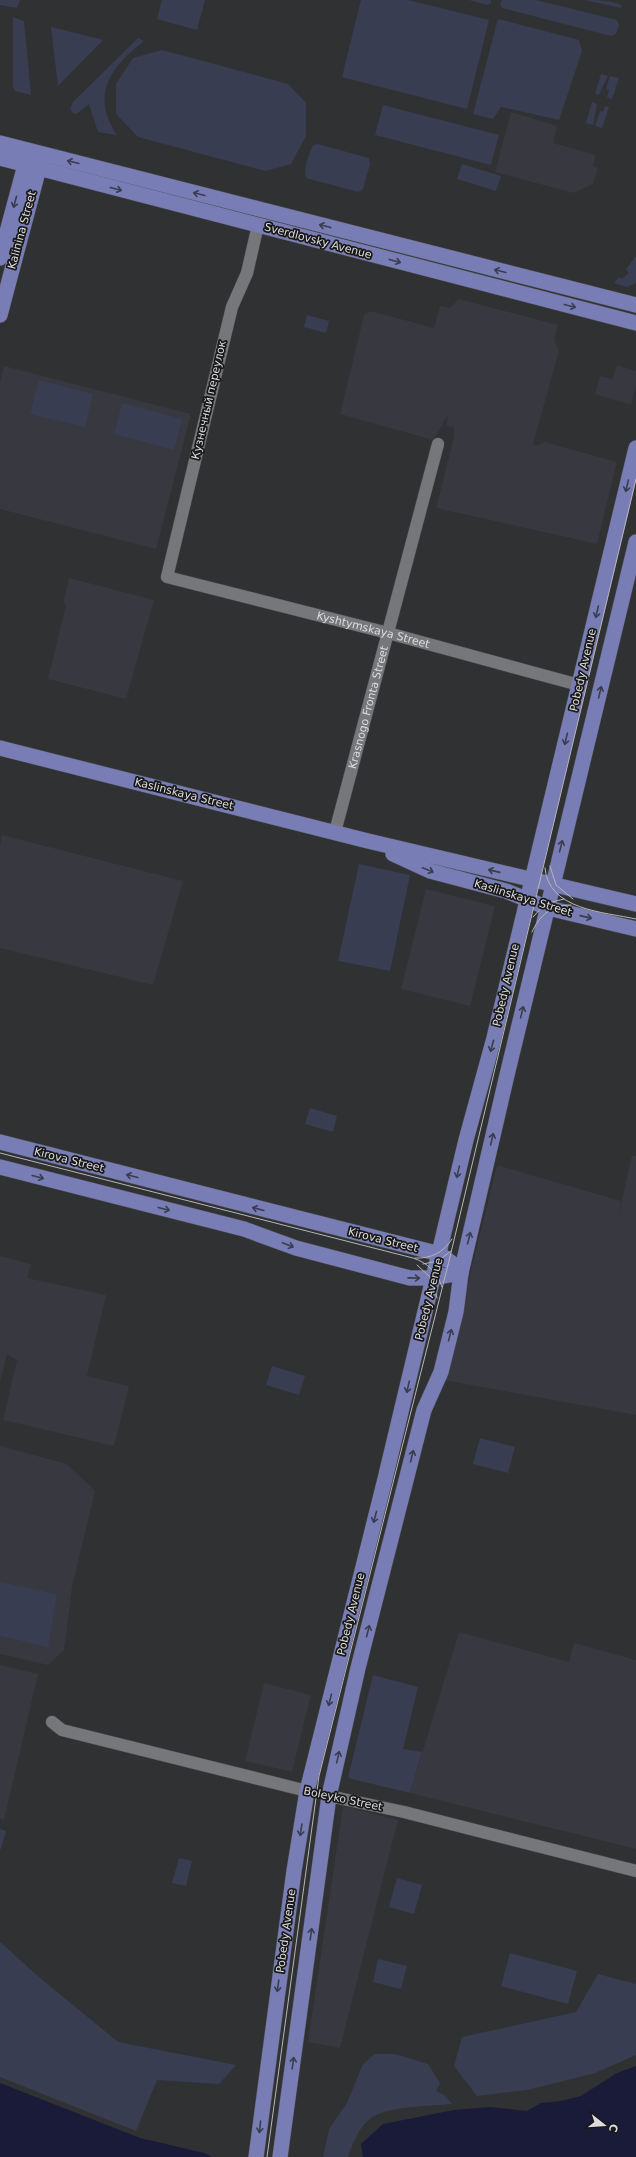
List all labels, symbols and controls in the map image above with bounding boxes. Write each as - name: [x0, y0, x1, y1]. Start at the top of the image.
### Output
- one-way arrow: [66, 158, 79, 165]
- one-way arrow: [110, 185, 123, 193]
- street label: Kalinina Street: [5, 189, 39, 271]
- one-way arrow: [192, 190, 205, 197]
- one-way arrow: [10, 196, 18, 209]
- street label: Sverdlovsky Avenue: [263, 220, 373, 262]
- one-way arrow: [318, 222, 331, 229]
- one-way arrow: [388, 258, 401, 265]
- one-way arrow: [494, 266, 507, 274]
- one-way arrow: [563, 303, 576, 310]
- street label: Кузнечный переулок: [189, 339, 229, 461]
- one-way arrow: [622, 479, 630, 492]
- one-way arrow: [592, 605, 600, 618]
- street label: Kyshtymskaya Street: [315, 609, 432, 651]
- street label: Pobedy Avenue: [567, 627, 599, 713]
- street label: Krasnogo Fronta Street: [346, 644, 391, 770]
- one-way arrow: [597, 686, 604, 699]
- one-way arrow: [562, 732, 570, 745]
- street label: Kaslinskaya Street: [133, 775, 235, 813]
- one-way arrow: [558, 840, 566, 853]
- one-way arrow: [422, 867, 434, 874]
- one-way arrow: [487, 867, 500, 875]
- street label: Kaslinskaya Street: [473, 877, 574, 919]
- one-way arrow: [579, 914, 592, 922]
- street label: Pobedy Avenue: [490, 942, 522, 1028]
- one-way arrow: [519, 1006, 527, 1019]
- one-way arrow: [487, 1039, 495, 1052]
- one-way arrow: [489, 1132, 497, 1145]
- street label: Kirova Street: [33, 1145, 106, 1175]
- one-way arrow: [454, 1165, 462, 1178]
- one-way arrow: [126, 1172, 139, 1180]
- one-way arrow: [31, 1173, 44, 1181]
- one-way arrow: [252, 1205, 265, 1212]
- one-way arrow: [157, 1206, 170, 1213]
- street label: Kirova Street: [347, 1225, 420, 1255]
- one-way arrow: [466, 1232, 474, 1245]
- one-way arrow: [282, 1242, 294, 1250]
- street label: Pobedy Avenue: [412, 1256, 446, 1342]
- one-way arrow: [407, 1274, 420, 1282]
- one-way arrow: [447, 1328, 455, 1341]
- one-way arrow: [403, 1380, 411, 1393]
- one-way arrow: [409, 1450, 416, 1463]
- one-way arrow: [371, 1510, 379, 1523]
- street label: Pobedy Avenue: [334, 1571, 368, 1657]
- one-way arrow: [364, 1625, 372, 1638]
- one-way arrow: [326, 1693, 334, 1706]
- one-way arrow: [334, 1751, 342, 1764]
- street label: Boleyko Street: [302, 1784, 384, 1814]
- one-way arrow: [297, 1823, 305, 1836]
- street label: Pobedy Avenue: [274, 1888, 298, 1974]
- one-way arrow: [307, 1928, 315, 1941]
- one-way arrow: [274, 1979, 282, 1992]
- one-way arrow: [289, 2056, 297, 2069]
- north arrow: [584, 2105, 624, 2145]
- one-way arrow: [256, 2120, 263, 2133]
- text: С: [606, 2122, 620, 2134]

